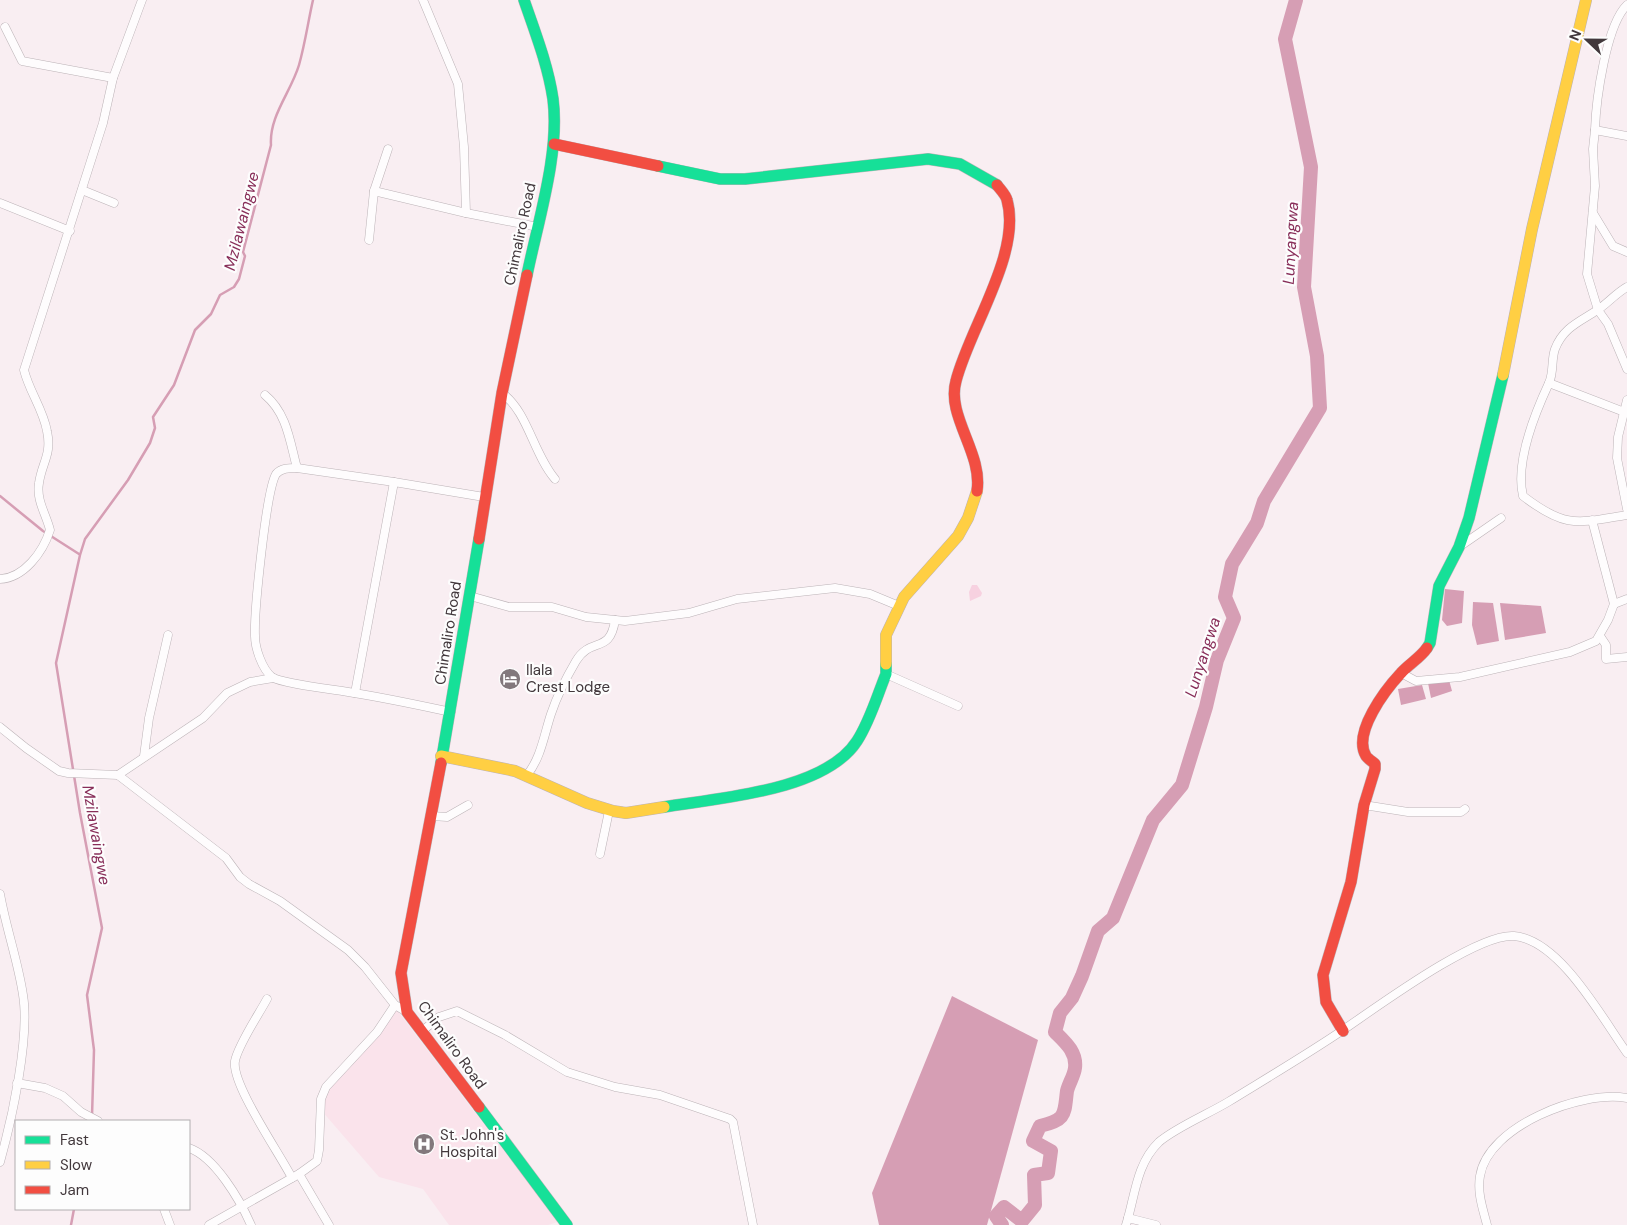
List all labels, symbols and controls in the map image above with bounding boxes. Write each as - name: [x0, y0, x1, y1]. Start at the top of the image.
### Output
- north arrow: [1562, 15, 1612, 65]
- text: N: [1565, 27, 1585, 43]
- water label: Mzilawaingwe: [219, 169, 264, 273]
- street label: Chimaliro Road: [499, 181, 541, 287]
- water label: Lunyangwa: [1278, 201, 1303, 285]
- street label: Chimaliro Road: [430, 580, 466, 686]
- water label: Lunyangwa: [1180, 614, 1225, 700]
- place label: Ilala Crest Lodge: [526, 660, 610, 697]
- hotel icon: Ilala Crest Lodge: [498, 667, 522, 691]
- water label: Mzilawaingwe: [77, 783, 116, 887]
- street label: Chimaliro Road: [413, 997, 491, 1093]
- legend: [15, 1120, 190, 1210]
- place label: St. John's Hospital: [440, 1125, 504, 1162]
- text: Fast: [60, 1130, 89, 1150]
- hospital icon: St. John's Hospital: [412, 1132, 436, 1156]
- text: Slow: [60, 1155, 93, 1175]
- text: Jam: [60, 1180, 89, 1200]

